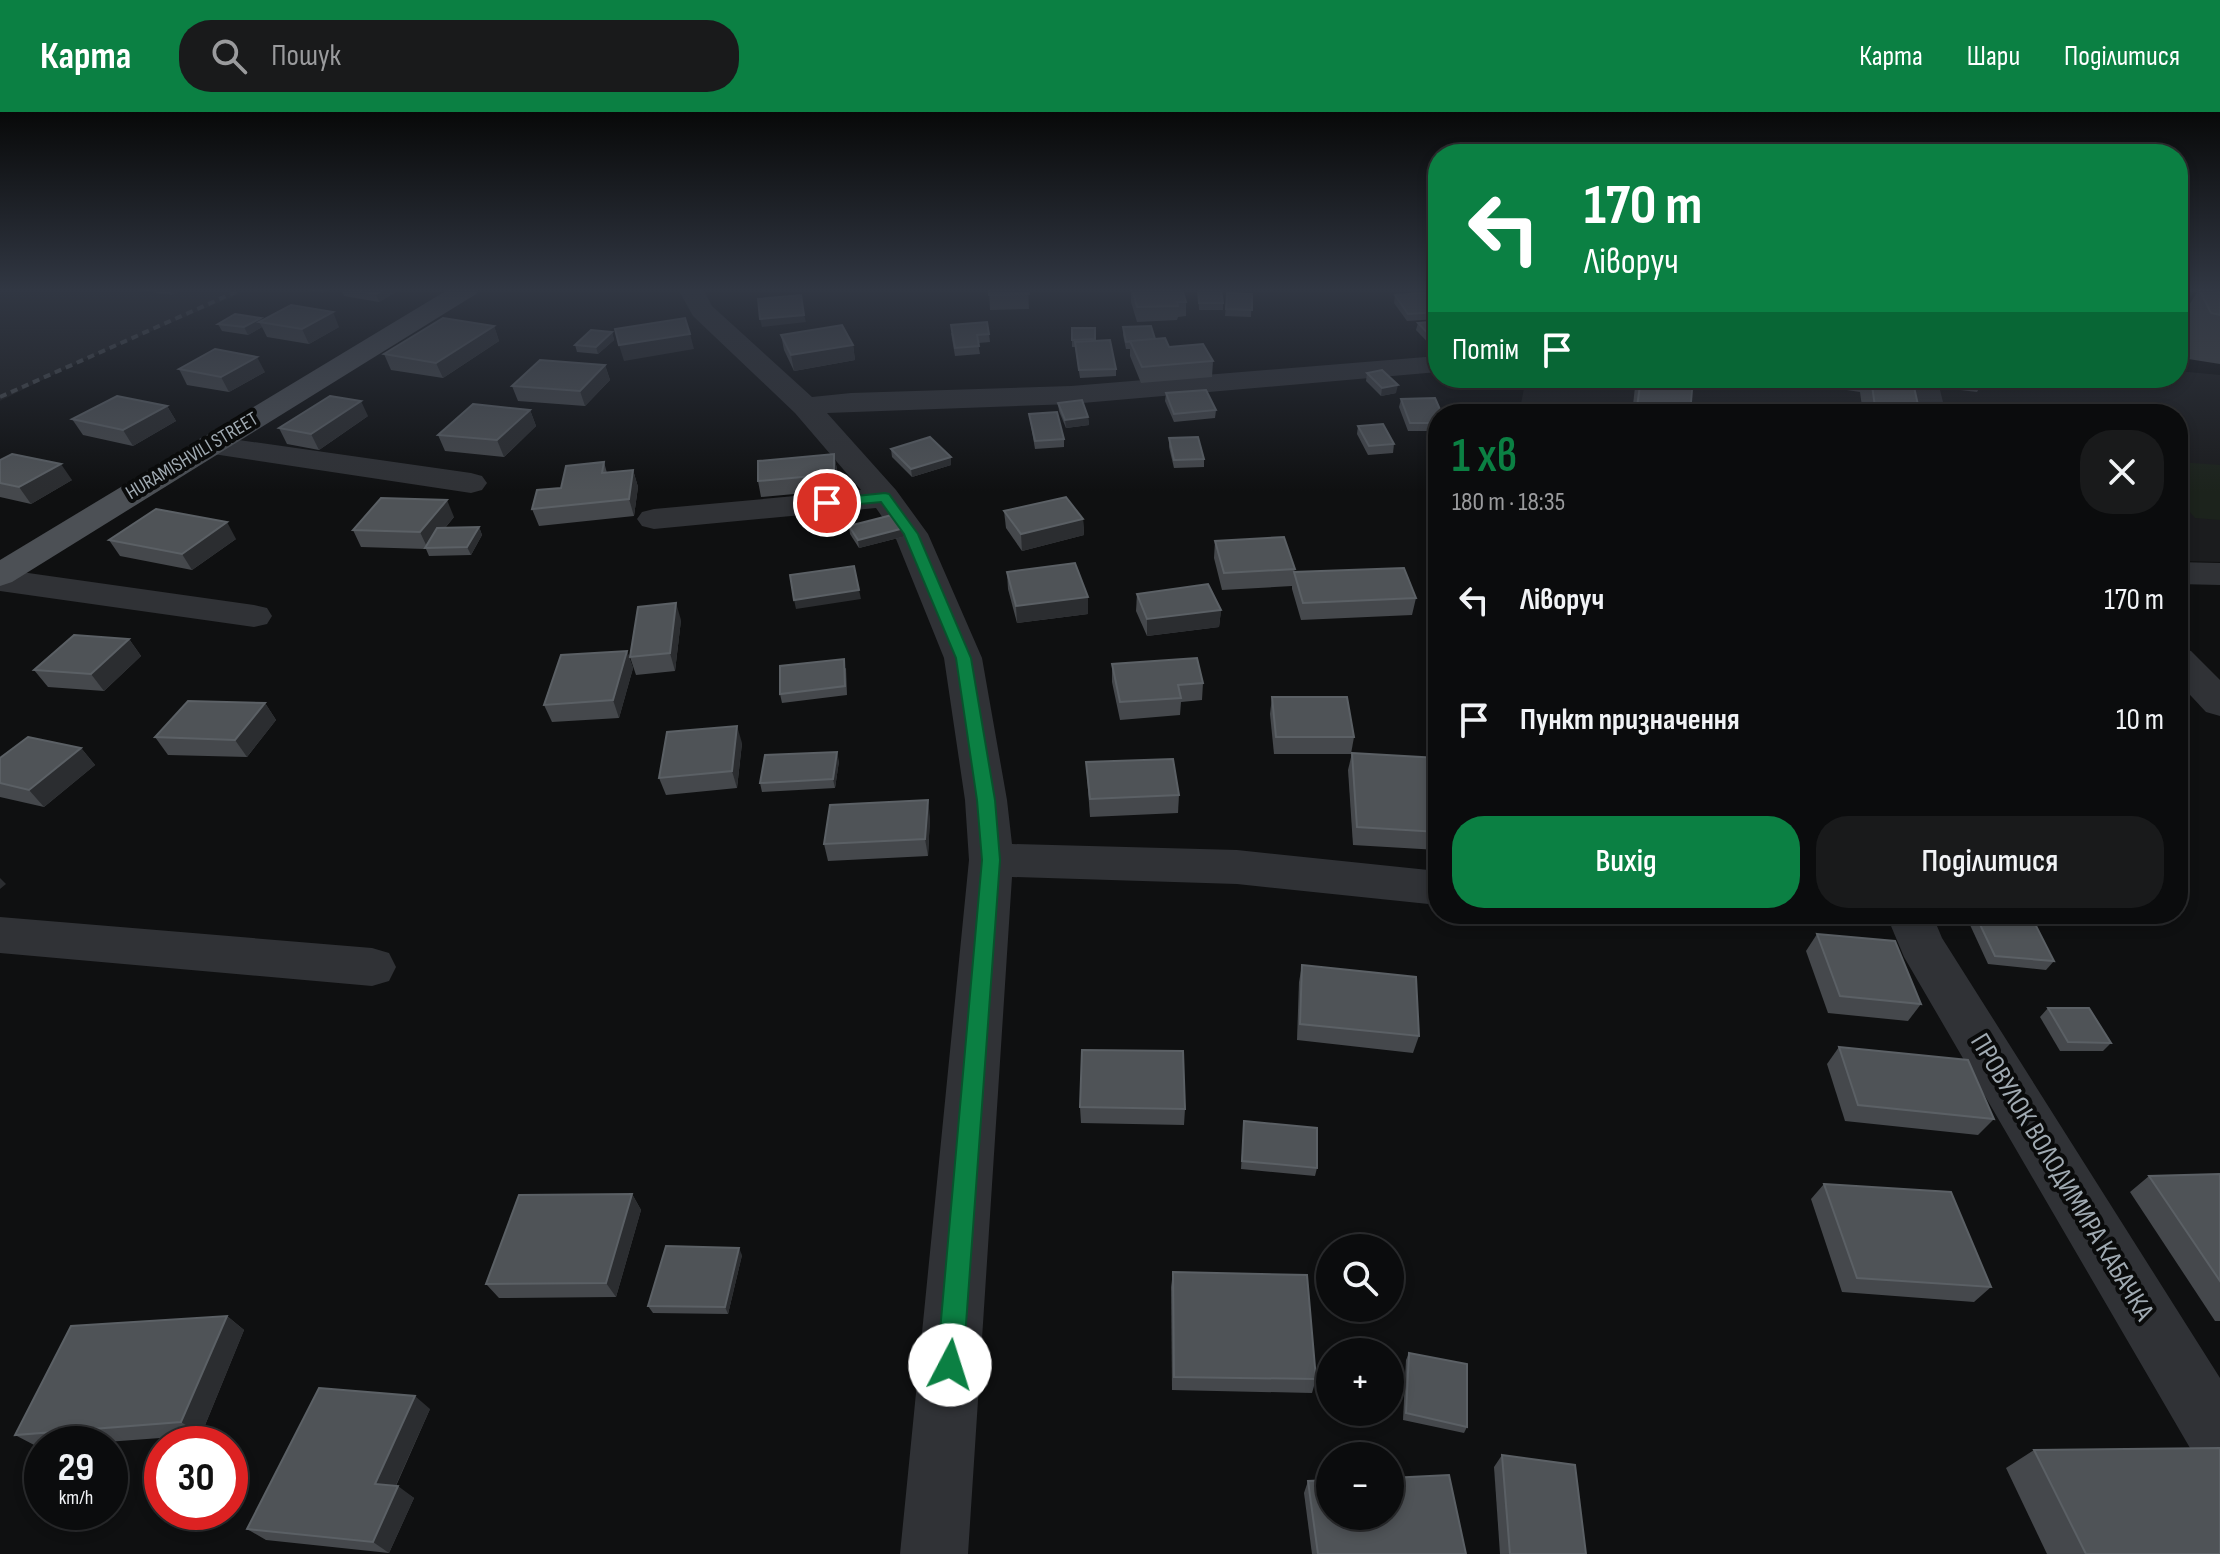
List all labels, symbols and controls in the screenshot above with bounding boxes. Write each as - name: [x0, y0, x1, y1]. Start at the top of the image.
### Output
- search box: [179, 20, 739, 92]
- text: Карта: [40, 34, 131, 79]
- icon: search: [207, 34, 251, 78]
- text: Пошук: [271, 38, 341, 74]
- text: Карта: [1859, 40, 1923, 73]
- text: Шари: [1967, 40, 2020, 73]
- text: Поділитися: [2064, 40, 2180, 73]
- text: 170 m: [1584, 173, 1702, 240]
- icon: left: [1452, 176, 1556, 280]
- text: Ліворуч: [1584, 241, 1679, 284]
- icon: arrive: [1535, 328, 1579, 372]
- text: Потім: [1452, 332, 1519, 368]
- street label: HURAMISHVILI STREET: [121, 407, 263, 505]
- text: 1 хв: [1452, 428, 1517, 485]
- button: close: [2080, 430, 2164, 514]
- pin: [793, 469, 861, 537]
- icon: arrive: [805, 481, 849, 525]
- text: 180 m · 18:35: [1452, 487, 1565, 518]
- icon: left: [1452, 578, 1496, 622]
- text: Ліворуч: [1520, 582, 1604, 618]
- text: 170 m: [2104, 582, 2164, 618]
- icon: arrive: [1452, 698, 1496, 742]
- text: Пункт призначення: [1520, 702, 1740, 738]
- text: 10 m: [2116, 702, 2164, 738]
- button: Вихід: [1452, 816, 1800, 908]
- button: Поділитися: [1816, 816, 2164, 908]
- street label: ПРОВУЛОК ВОЛОДИМИРА КАБАЧКА: [1963, 1028, 2161, 1327]
- map controls: [1316, 1234, 1404, 1530]
- button: search: [1316, 1234, 1404, 1322]
- position arrow: [908, 1323, 992, 1407]
- button: +: [1316, 1338, 1404, 1426]
- speed limit sign: 30: [144, 1426, 248, 1530]
- button: −: [1316, 1442, 1404, 1530]
- text: 29: [58, 1444, 94, 1492]
- text: km/h: [59, 1486, 93, 1510]

